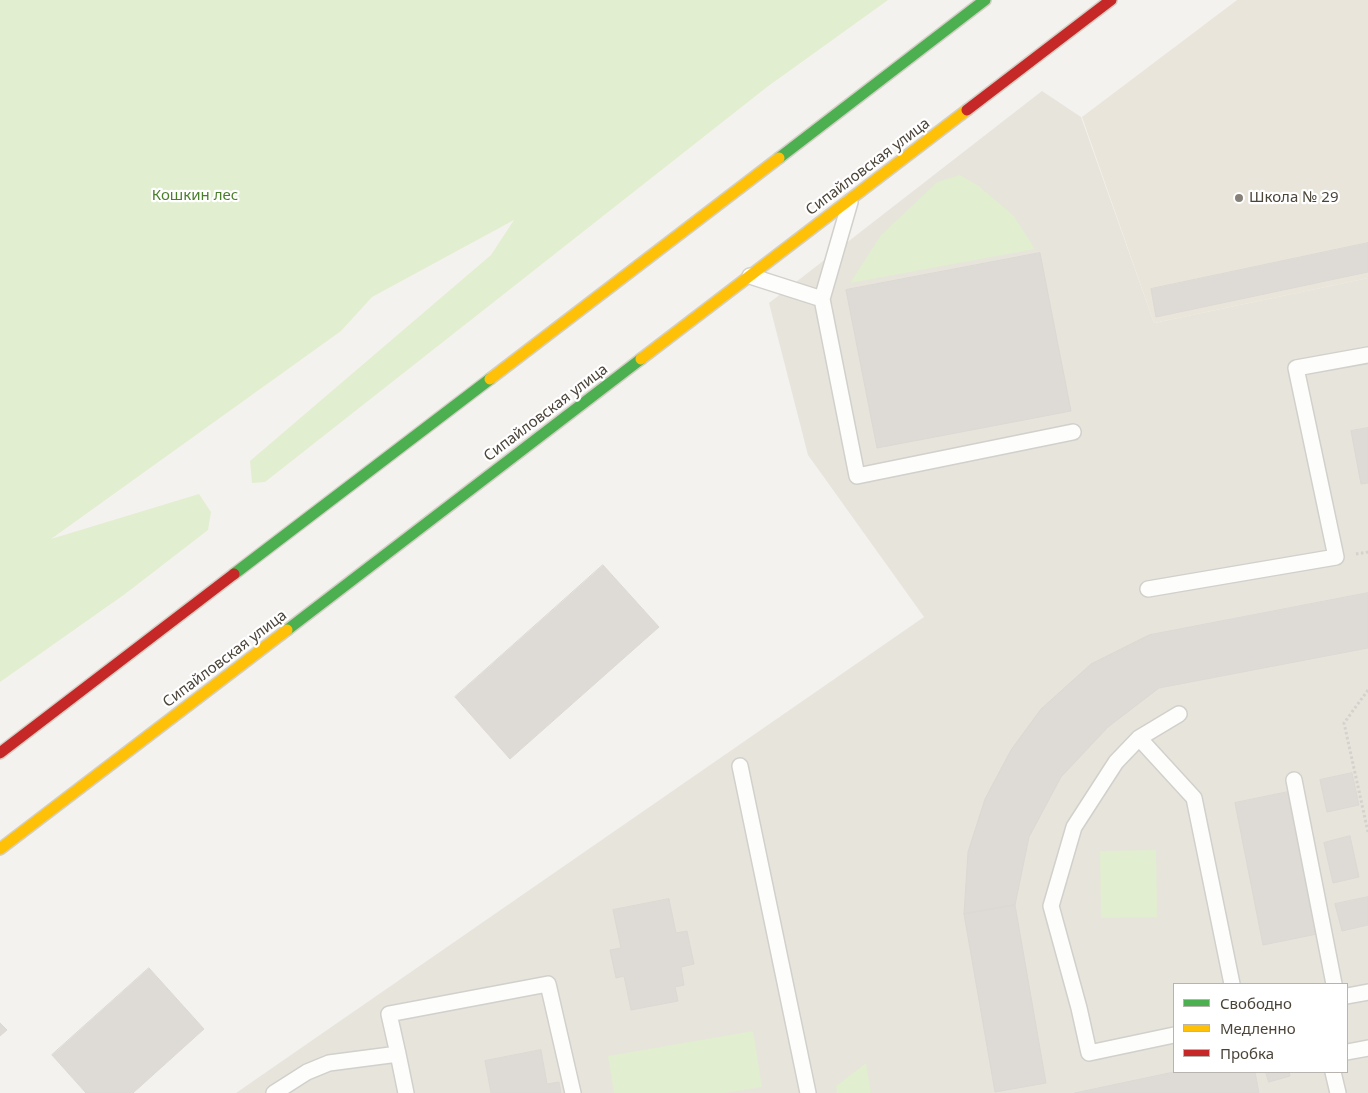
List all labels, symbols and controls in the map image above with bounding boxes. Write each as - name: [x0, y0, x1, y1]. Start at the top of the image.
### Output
- street label: Сипайловская улица: [803, 115, 933, 219]
- park label: Кошкин лес: [152, 187, 238, 205]
- place label: Школа № 29: [1249, 189, 1339, 207]
- marker: Школа № 29: [1233, 192, 1245, 204]
- street label: Сипайловская улица: [481, 361, 611, 465]
- street label: Сипайловская улица: [160, 607, 290, 711]
- legend: [1173, 983, 1348, 1073]
- text: Свободно: [1220, 993, 1292, 1013]
- text: Медленно: [1220, 1018, 1296, 1038]
- text: Пробка: [1220, 1043, 1274, 1063]

